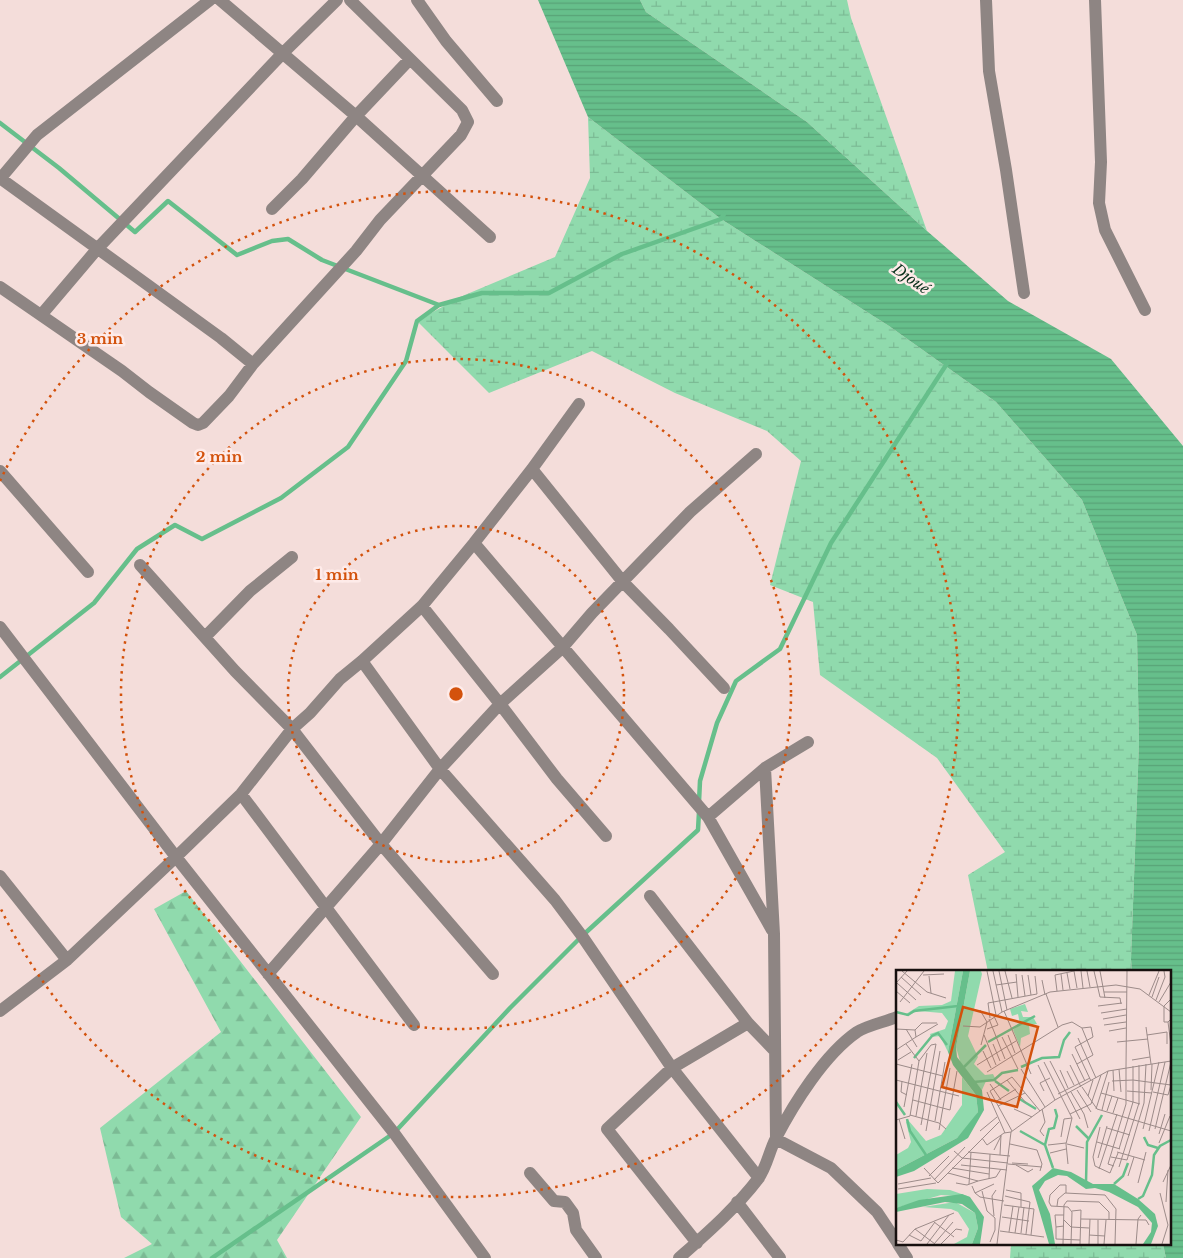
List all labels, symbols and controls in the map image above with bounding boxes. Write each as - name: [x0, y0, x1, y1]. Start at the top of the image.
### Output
- water label: Djoué: [888, 259, 934, 299]
- text: 3 min: [77, 329, 123, 348]
- text: 2 min: [196, 447, 242, 466]
- text: 1 min: [315, 565, 359, 584]
- centre of rings: [447, 685, 465, 703]
- inset map: [896, 970, 1170, 1246]

